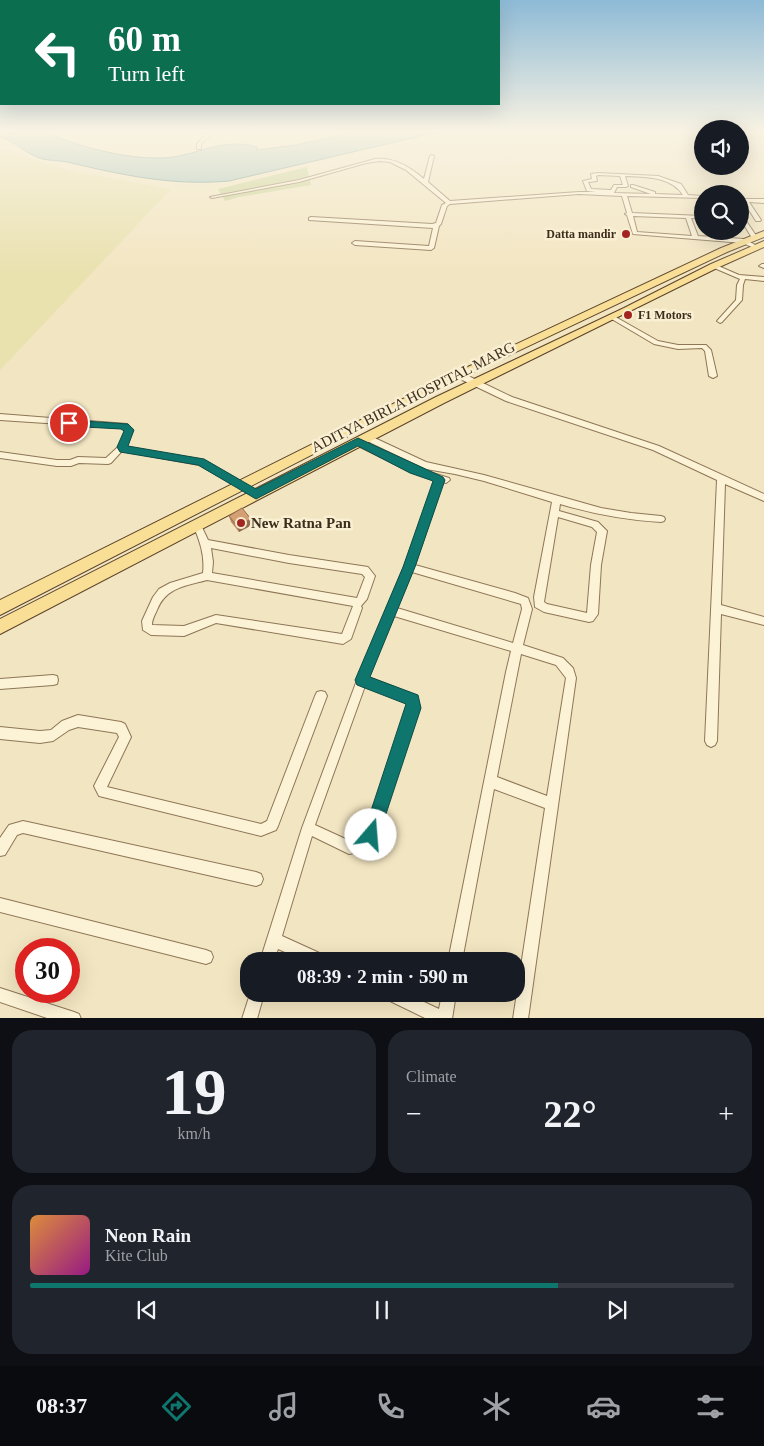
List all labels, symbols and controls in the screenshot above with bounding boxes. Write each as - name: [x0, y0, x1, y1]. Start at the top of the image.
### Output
- icon: left: [25, 20, 90, 85]
- text: 60 m: [108, 20, 181, 59]
- text: Turn left: [108, 61, 185, 86]
- map controls: [694, 120, 749, 240]
- button: sound: [694, 120, 749, 175]
- button: search: [694, 185, 749, 240]
- place label: Datta mandir: [546, 227, 617, 241]
- marker: Datta mandir: [620, 228, 632, 240]
- place label: F1 Motors: [638, 308, 692, 322]
- marker: F1 Motors: [622, 309, 634, 321]
- street label: ADITYA BIRLA HOSPITAL MARG: [309, 338, 518, 455]
- pin: [48, 402, 90, 444]
- icon: arrive: [55, 409, 83, 437]
- place label: New Ratna Pan: [251, 515, 352, 531]
- marker: New Ratna Pan: [235, 517, 247, 529]
- position arrow: [344, 808, 396, 860]
- speed limit sign: 30: [15, 938, 80, 1003]
- text: 08:39 · 2 min · 590 m: [297, 966, 468, 987]
- text: 19: [162, 1056, 227, 1128]
- text: Climate: [406, 1068, 457, 1085]
- text: 22°: [543, 1093, 597, 1135]
- text: −: [406, 1098, 422, 1129]
- text: +: [718, 1098, 734, 1129]
- text: km/h: [178, 1125, 210, 1142]
- text: Neon Rain: [105, 1225, 191, 1246]
- text: Kite Club: [105, 1247, 168, 1264]
- icon: previous: [133, 1296, 161, 1324]
- icon: pause: [368, 1296, 396, 1324]
- icon: next: [603, 1296, 631, 1324]
- icon: directions: [159, 1389, 194, 1424]
- icon: music: [266, 1389, 301, 1424]
- icon: phone: [373, 1389, 408, 1424]
- icon: climate: [479, 1389, 514, 1424]
- icon: car: [586, 1389, 621, 1424]
- icon: filters: [693, 1389, 728, 1424]
- text: 08:37: [36, 1393, 87, 1418]

